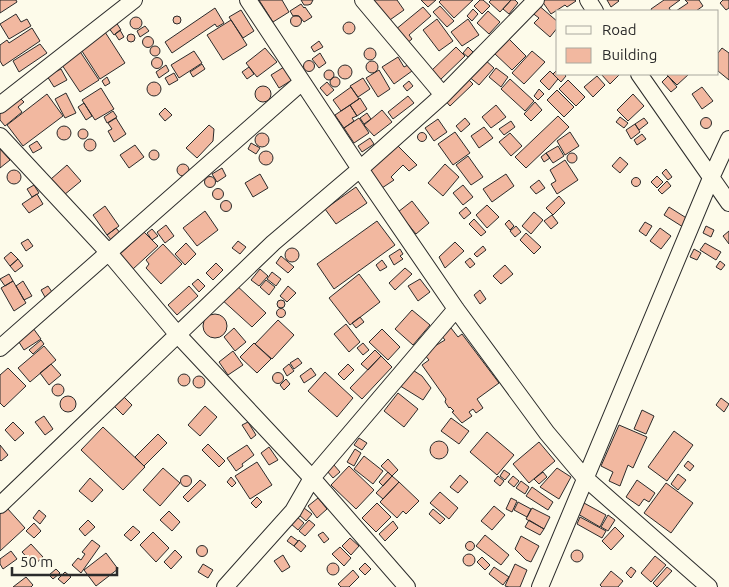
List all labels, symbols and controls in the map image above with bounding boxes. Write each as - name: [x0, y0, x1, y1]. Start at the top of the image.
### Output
- legend: [556, 10, 719, 75]
- text: Road: [602, 21, 637, 38]
- text: Building: [602, 46, 657, 63]
- scale bar: [12, 544, 118, 576]
- text: 50 m: [20, 553, 53, 570]

